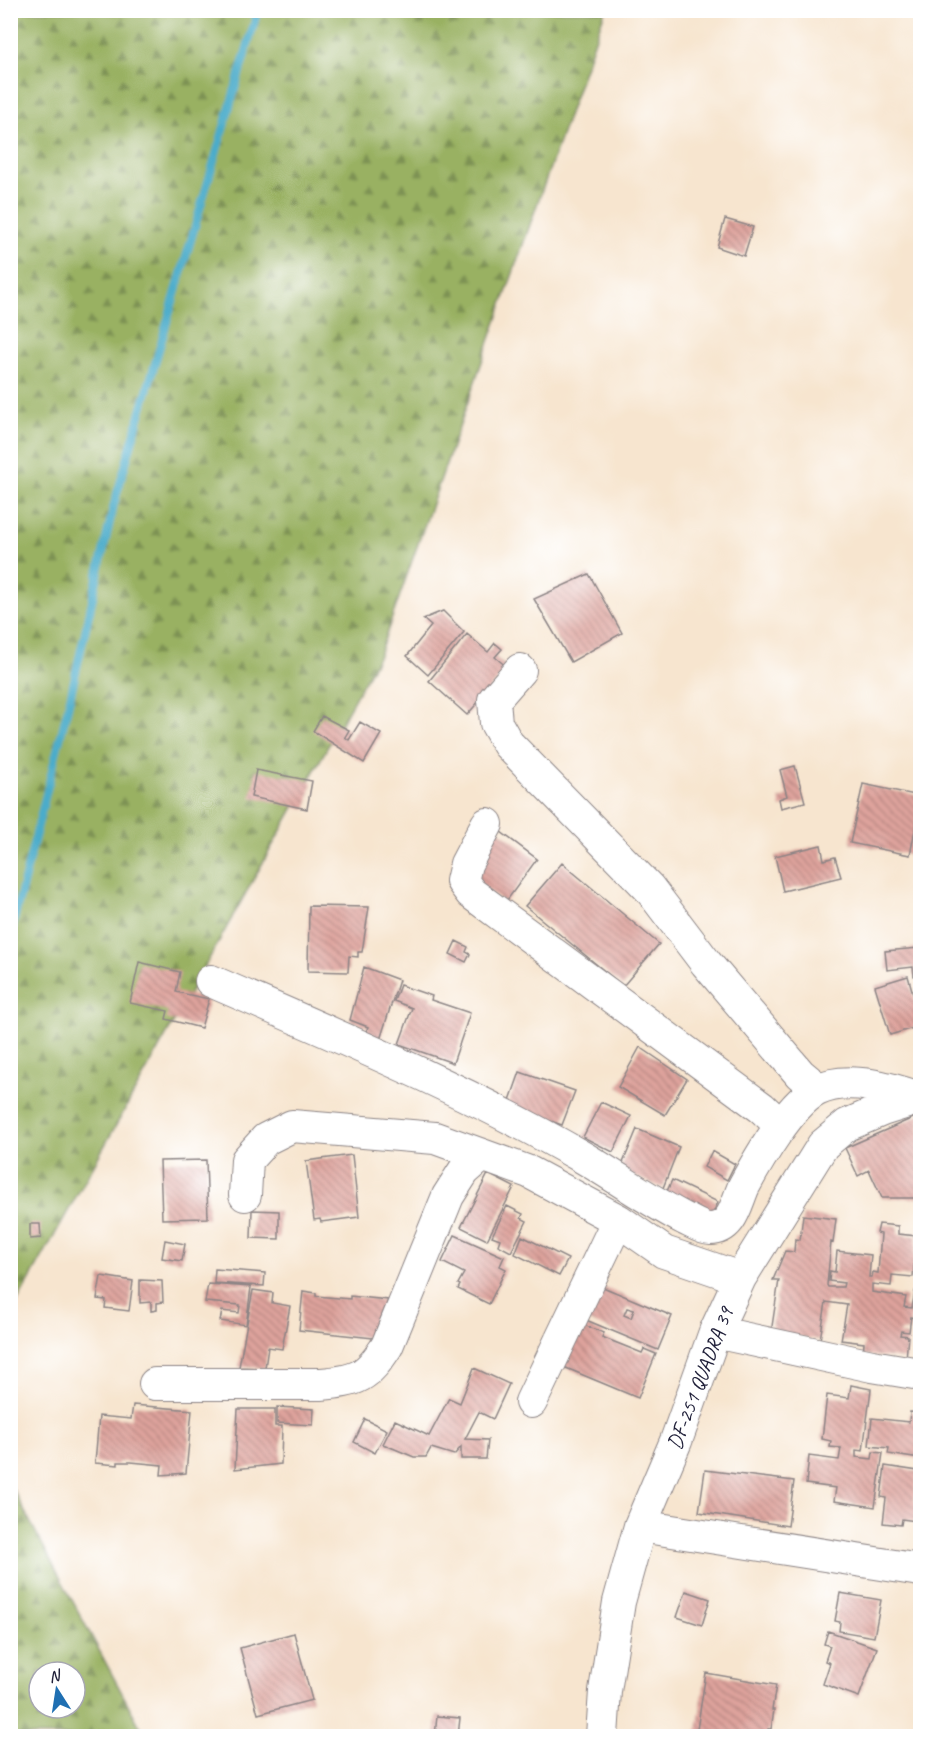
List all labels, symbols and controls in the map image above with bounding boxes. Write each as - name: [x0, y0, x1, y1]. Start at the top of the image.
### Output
- street label: DF-251 QUADRA 39: [661, 1302, 740, 1453]
- north arrow: [27, 1660, 87, 1720]
- text: N: [47, 1665, 64, 1687]

